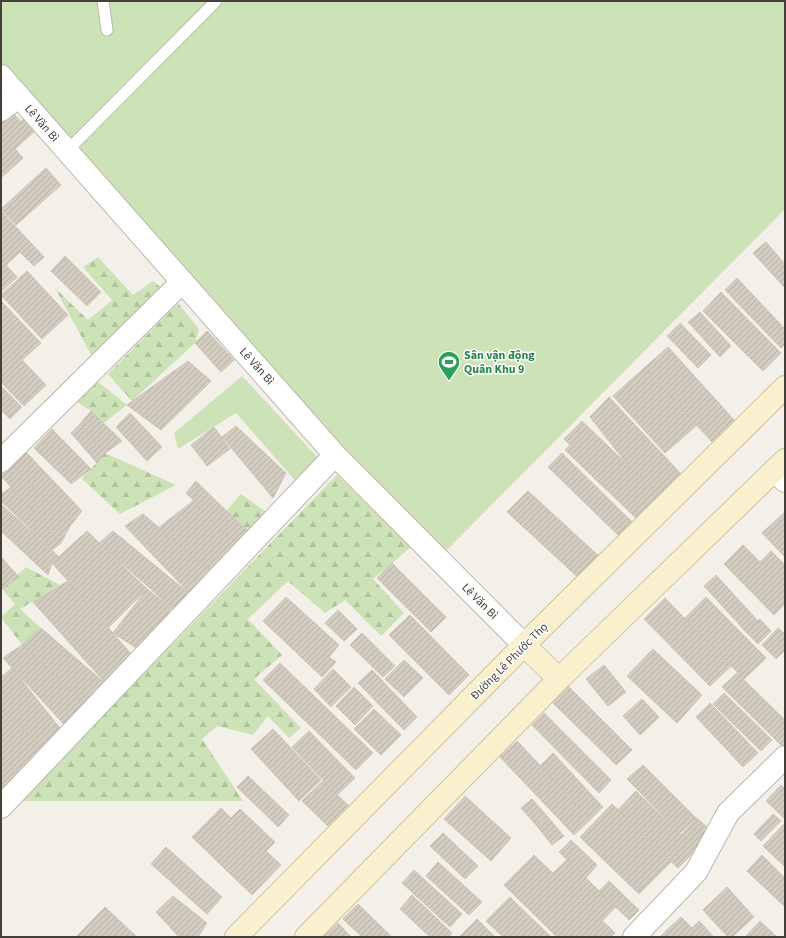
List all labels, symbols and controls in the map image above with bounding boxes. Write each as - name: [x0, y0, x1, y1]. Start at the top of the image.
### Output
- street label: Lê Văn Bì: [20, 101, 63, 146]
- street label: Lê Văn Bì: [235, 344, 278, 389]
- place label: Sân vận động Quân Khu 9: [464, 347, 535, 378]
- sports icon: Sân vận động Quân Khu 9: [436, 349, 462, 382]
- street label: Lê Văn Bì: [458, 579, 502, 623]
- street label: Đường Lê Phước Thọ: [467, 619, 552, 704]

